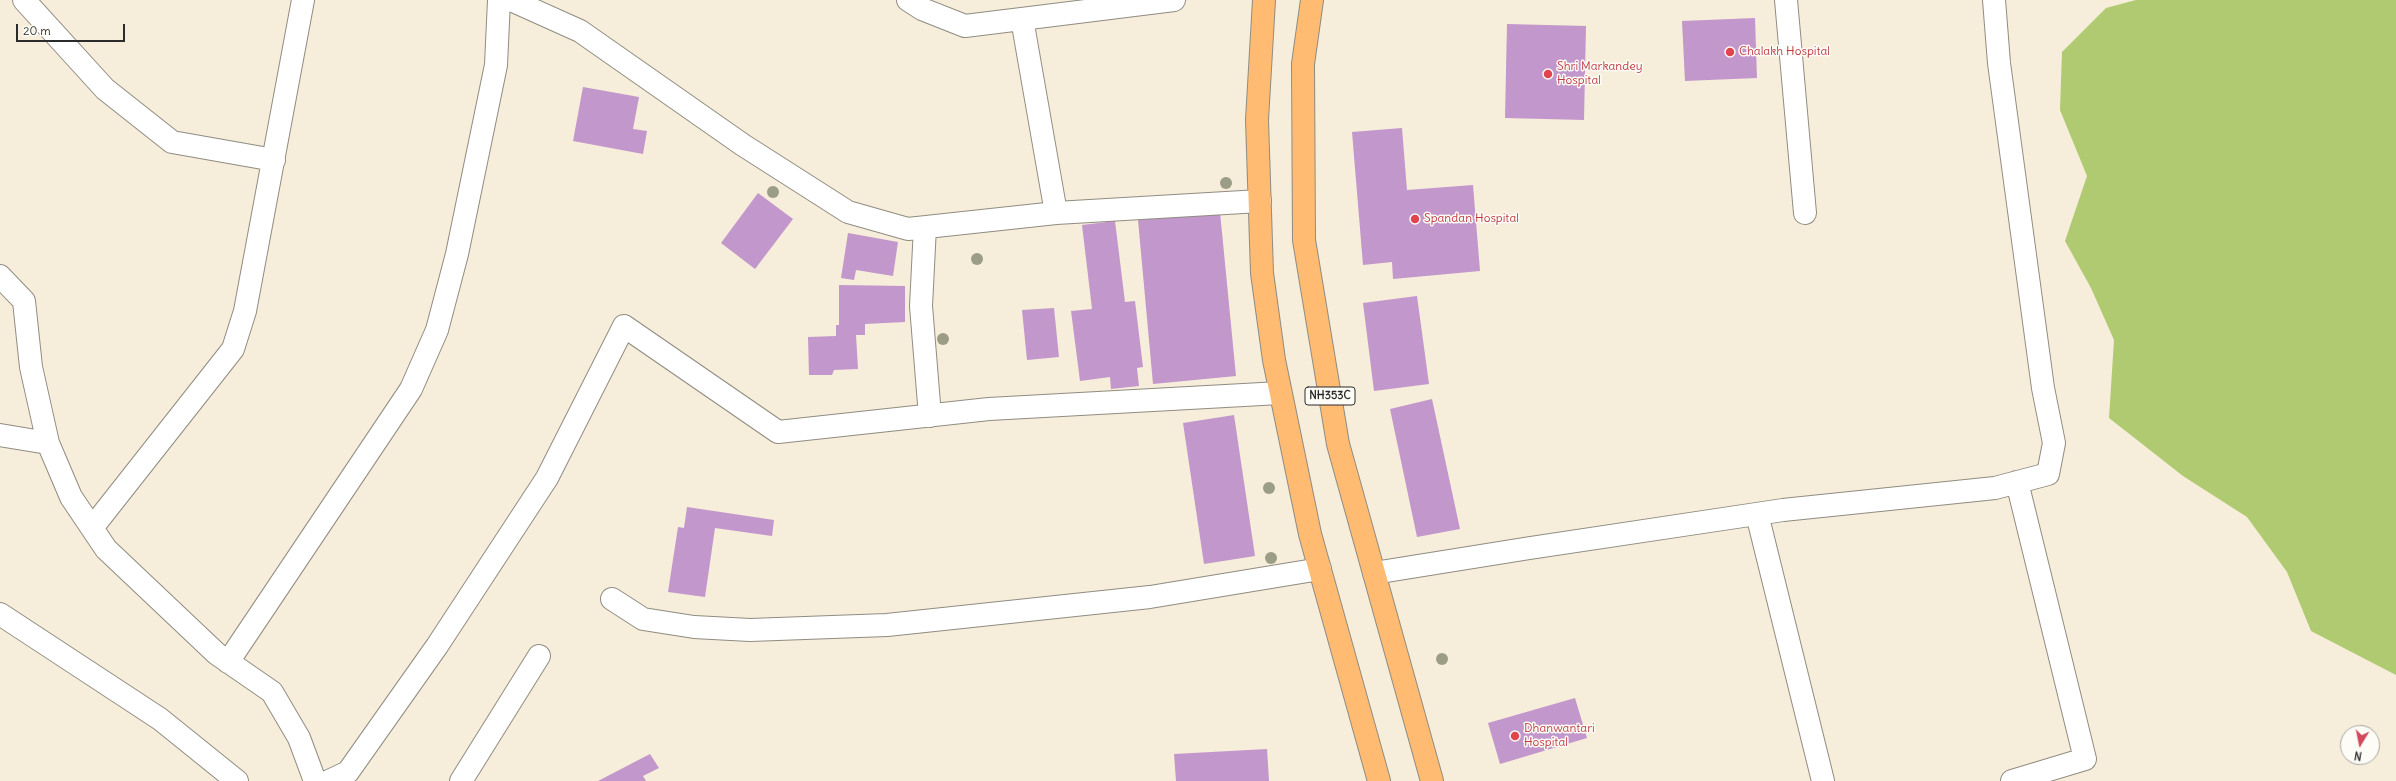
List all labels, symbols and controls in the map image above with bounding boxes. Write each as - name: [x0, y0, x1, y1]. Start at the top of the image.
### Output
- scale bar: [18, 16, 127, 42]
- text: 20 m: [23, 23, 51, 38]
- place label: Chalakh Hospital: [1739, 45, 1830, 59]
- marker: Chalakh Hospital: [1724, 46, 1736, 58]
- place label: Shri Markandey Hospital: [1557, 60, 1643, 88]
- marker: Shri Markandey Hospital: [1542, 68, 1554, 80]
- place label: Spandan Hospital: [1424, 212, 1519, 226]
- marker: Spandan Hospital: [1409, 213, 1421, 225]
- road number: NH353C: [1305, 387, 1355, 405]
- place label: Dhanwantari Hospital: [1524, 722, 1595, 750]
- north arrow: [2340, 725, 2380, 765]
- marker: Dhanwantari Hospital: [1509, 730, 1521, 742]
- text: N: [2353, 748, 2363, 763]

